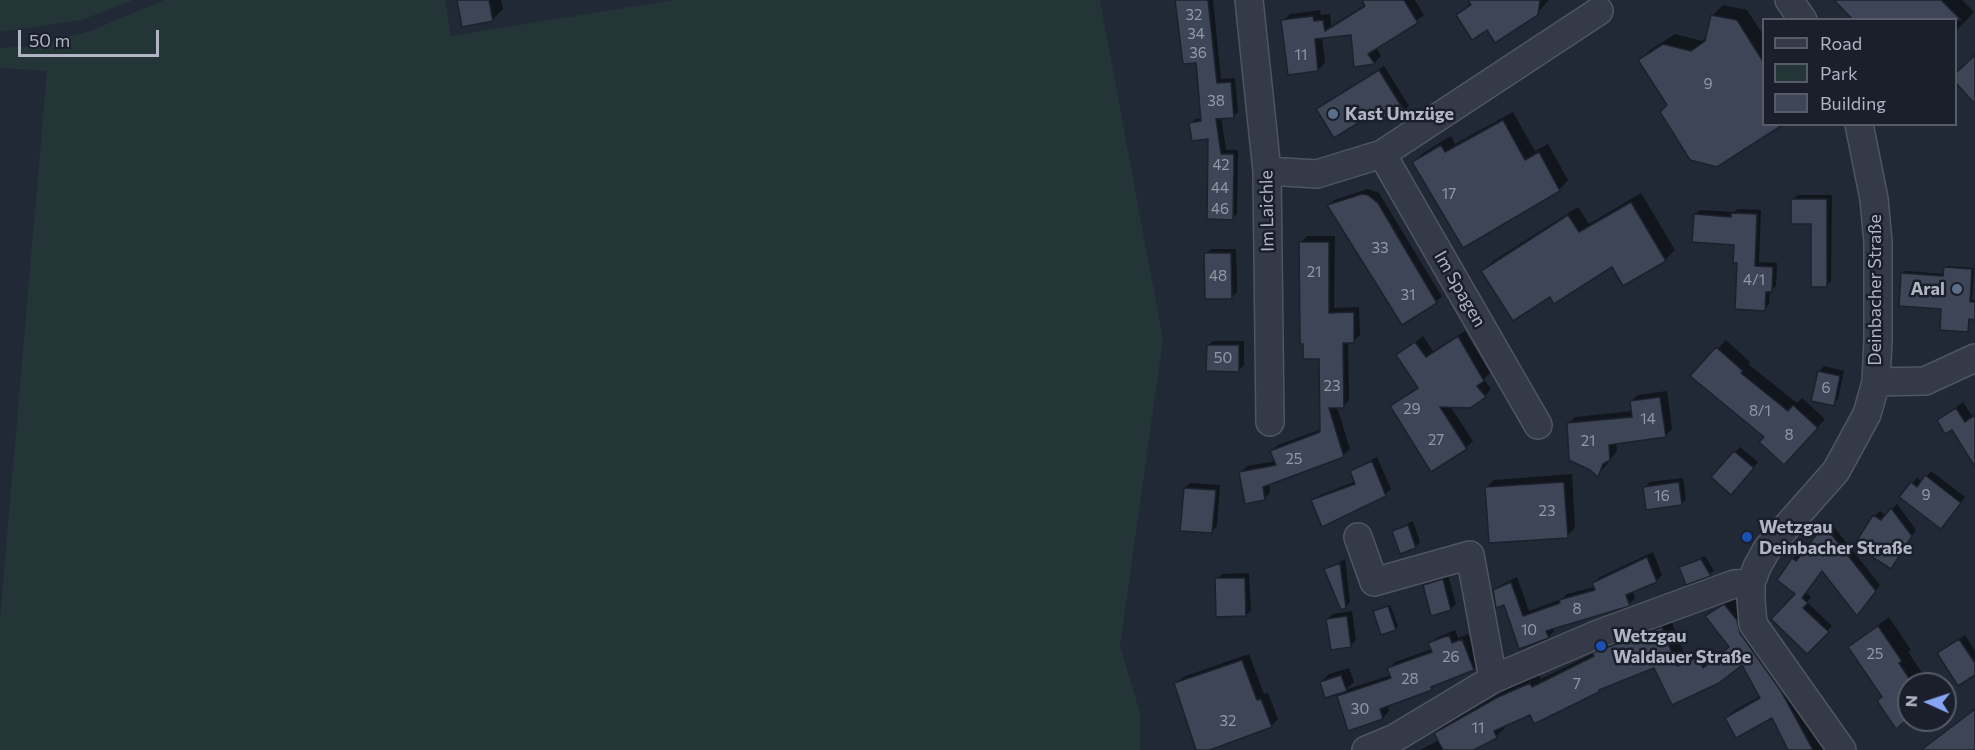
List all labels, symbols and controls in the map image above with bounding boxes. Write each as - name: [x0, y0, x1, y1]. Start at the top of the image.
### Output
- house number: 32: [1186, 6, 1202, 24]
- scale bar: [21, 18, 162, 56]
- legend: [1762, 18, 1957, 126]
- house number: 34: [1187, 25, 1205, 43]
- text: 50 m: [29, 29, 70, 51]
- text: Road: [1820, 32, 1862, 54]
- house number: 36: [1189, 44, 1207, 62]
- house number: 11: [1295, 46, 1307, 64]
- text: Park: [1820, 62, 1858, 84]
- house number: 9: [1703, 75, 1713, 93]
- house number: 38: [1207, 92, 1225, 110]
- text: Building: [1820, 92, 1886, 114]
- place label: Kast Umzüge: [1345, 103, 1454, 125]
- marker: Kast Umzüge: [1326, 107, 1340, 121]
- house number: 42: [1212, 156, 1230, 174]
- street label: Im Laichle: [1255, 170, 1279, 252]
- house number: 44: [1211, 179, 1229, 197]
- house number: 17: [1442, 185, 1456, 203]
- house number: 46: [1211, 200, 1229, 218]
- street label: Deinbacher Straße: [1864, 214, 1886, 366]
- house number: 33: [1371, 239, 1389, 257]
- street label: Im Spagen: [1430, 247, 1490, 331]
- house number: 21: [1307, 263, 1321, 281]
- house number: 48: [1209, 267, 1227, 285]
- house number: 4/1: [1743, 271, 1765, 289]
- place label: Aral: [1910, 278, 1945, 300]
- marker: Aral: [1950, 282, 1964, 296]
- house number: 31: [1401, 286, 1415, 304]
- house number: 50: [1214, 349, 1232, 367]
- house number: 23: [1324, 377, 1340, 395]
- house number: 6: [1821, 379, 1831, 397]
- house number: 29: [1403, 400, 1421, 418]
- house number: 8/1: [1749, 402, 1771, 420]
- house number: 14: [1640, 410, 1656, 428]
- house number: 8: [1784, 426, 1794, 444]
- house number: 27: [1428, 431, 1444, 449]
- house number: 21: [1581, 432, 1595, 450]
- house number: 25: [1286, 450, 1302, 468]
- house number: 9: [1921, 486, 1931, 504]
- house number: 16: [1654, 487, 1670, 505]
- house number: 23: [1539, 502, 1555, 520]
- place label: Wetzgau Deinbacher Straße: [1759, 516, 1912, 558]
- marker: Wetzgau Deinbacher Straße: [1740, 530, 1754, 544]
- house number: 8: [1572, 600, 1582, 618]
- house number: 10: [1521, 621, 1537, 639]
- place label: Wetzgau Waldauer Straße: [1613, 625, 1751, 668]
- marker: Wetzgau Waldauer Straße: [1594, 639, 1608, 653]
- house number: 25: [1867, 645, 1883, 663]
- house number: 26: [1442, 648, 1460, 666]
- house number: 28: [1401, 670, 1419, 688]
- north arrow: [1897, 672, 1957, 732]
- house number: 7: [1573, 675, 1581, 693]
- text: N: [1901, 695, 1920, 708]
- house number: 30: [1351, 700, 1369, 718]
- house number: 32: [1220, 712, 1236, 730]
- house number: 11: [1472, 719, 1484, 737]

